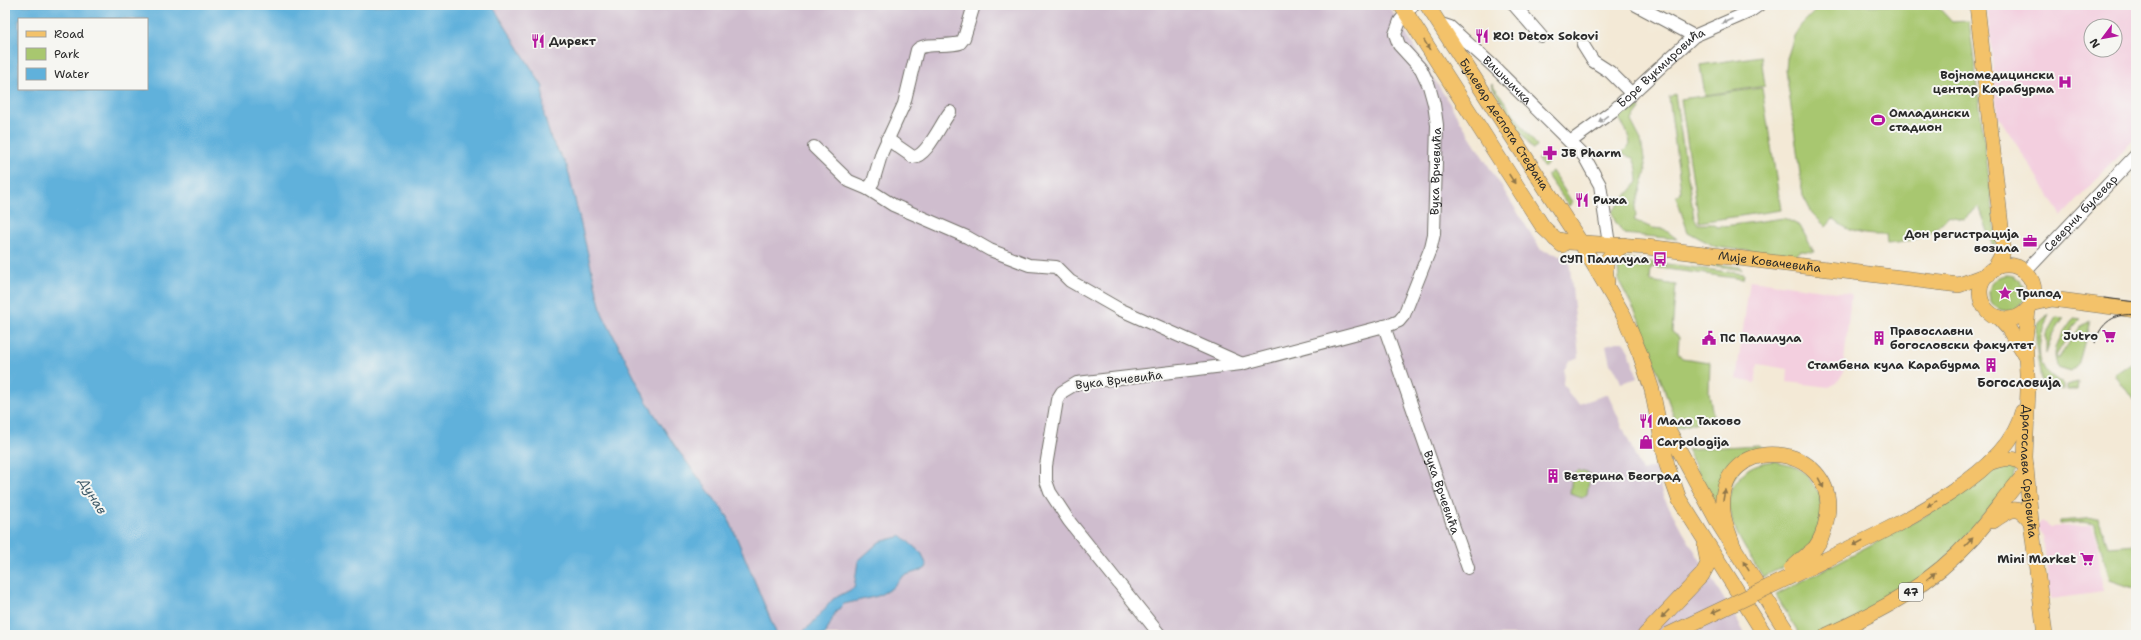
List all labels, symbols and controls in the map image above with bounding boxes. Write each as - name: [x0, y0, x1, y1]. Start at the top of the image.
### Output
- legend: [18, 18, 148, 90]
- north arrow: [2083, 18, 2123, 58]
- one-way arrow: [1721, 19, 1733, 25]
- street label: Боре Вукмировића: [1614, 24, 1708, 111]
- text: Road: [54, 26, 85, 42]
- restaurant icon: RO! Detox Sokovi: [1474, 28, 1490, 44]
- place label: RO! Detox Sokovi: [1493, 28, 1599, 44]
- restaurant icon: Директ: [530, 33, 546, 49]
- place label: Директ: [549, 33, 597, 49]
- text: N: [2086, 35, 2104, 51]
- one-way arrow: [1423, 39, 1430, 51]
- text: Park: [54, 46, 80, 62]
- street label: Вишњичка: [1479, 52, 1536, 108]
- street label: Булевар деспота Стефана: [1456, 55, 1553, 194]
- text: Water: [54, 66, 90, 82]
- place label: Војномедицински центар Карабурма: [1933, 67, 2055, 97]
- hospital icon: Војномедицински центар Карабурма: [2057, 74, 2073, 90]
- place label: Омладински стадион: [1889, 105, 1970, 135]
- sports icon: Омладински стадион: [1870, 112, 1886, 128]
- one-way arrow: [1598, 115, 1608, 123]
- street label: Вука Врчевића: [1427, 127, 1445, 215]
- pharmacy icon: JB Pharm: [1542, 145, 1558, 161]
- place label: JB Pharm: [1561, 145, 1621, 161]
- street label: Северни булевар: [2040, 171, 2121, 255]
- one-way arrow: [1508, 174, 1516, 184]
- restaurant icon: Рижа: [1574, 192, 1590, 208]
- place label: Рижа: [1593, 192, 1628, 208]
- place label: Дон регистрација возила: [1904, 226, 2020, 256]
- office icon: Дон регистрација возила: [2022, 233, 2038, 249]
- street label: Мије Ковачевића: [1717, 248, 1823, 276]
- place label: СУП Палилула: [1560, 251, 1650, 267]
- bus stop icon: СУП Палилула: [1652, 251, 1668, 267]
- place icon: Трипод: [1997, 285, 2013, 301]
- place label: Трипод: [2016, 285, 2062, 301]
- place label: Православни богословски факултет: [1890, 323, 2035, 353]
- place label: Jutro: [2063, 328, 2098, 344]
- supermarket icon: Jutro: [2101, 328, 2117, 344]
- public building icon: ПС Палилула: [1701, 330, 1717, 346]
- place label: ПС Палилула: [1720, 330, 1802, 346]
- building icon: Православни богословски факултет: [1871, 330, 1887, 346]
- place label: Стамбена кула Карабурма: [1807, 357, 1981, 373]
- building icon: Стамбена кула Карабурма: [1983, 357, 1999, 373]
- street label: Вука Врчевића: [1075, 367, 1164, 393]
- district label: Богословија: [1977, 374, 2061, 391]
- street label: Драгослава Срејовића: [2017, 405, 2041, 539]
- restaurant icon: Мало Таково: [1638, 413, 1654, 429]
- place label: Мало Таково: [1657, 413, 1741, 429]
- shop icon: Carpologija: [1638, 434, 1654, 450]
- place label: Carpologija: [1657, 434, 1730, 450]
- street label: Вука Врчевића: [1420, 448, 1464, 537]
- building icon: Ветерина Београд: [1545, 468, 1561, 484]
- place label: Ветерина Београд: [1564, 468, 1681, 484]
- water label: Дунав: [75, 474, 111, 517]
- one-way arrow: [1818, 477, 1824, 489]
- one-way arrow: [1722, 489, 1728, 501]
- one-way arrow: [1926, 501, 1938, 508]
- one-way arrow: [1964, 538, 1973, 547]
- one-way arrow: [1853, 540, 1864, 546]
- place label: Mini Market: [1997, 551, 2076, 567]
- supermarket icon: Mini Market: [2079, 551, 2095, 567]
- one-way arrow: [1742, 561, 1750, 571]
- one-way arrow: [1925, 572, 1936, 581]
- road number: 47: [1899, 583, 1923, 601]
- one-way arrow: [1710, 608, 1722, 614]
- one-way arrow: [1660, 609, 1670, 619]

